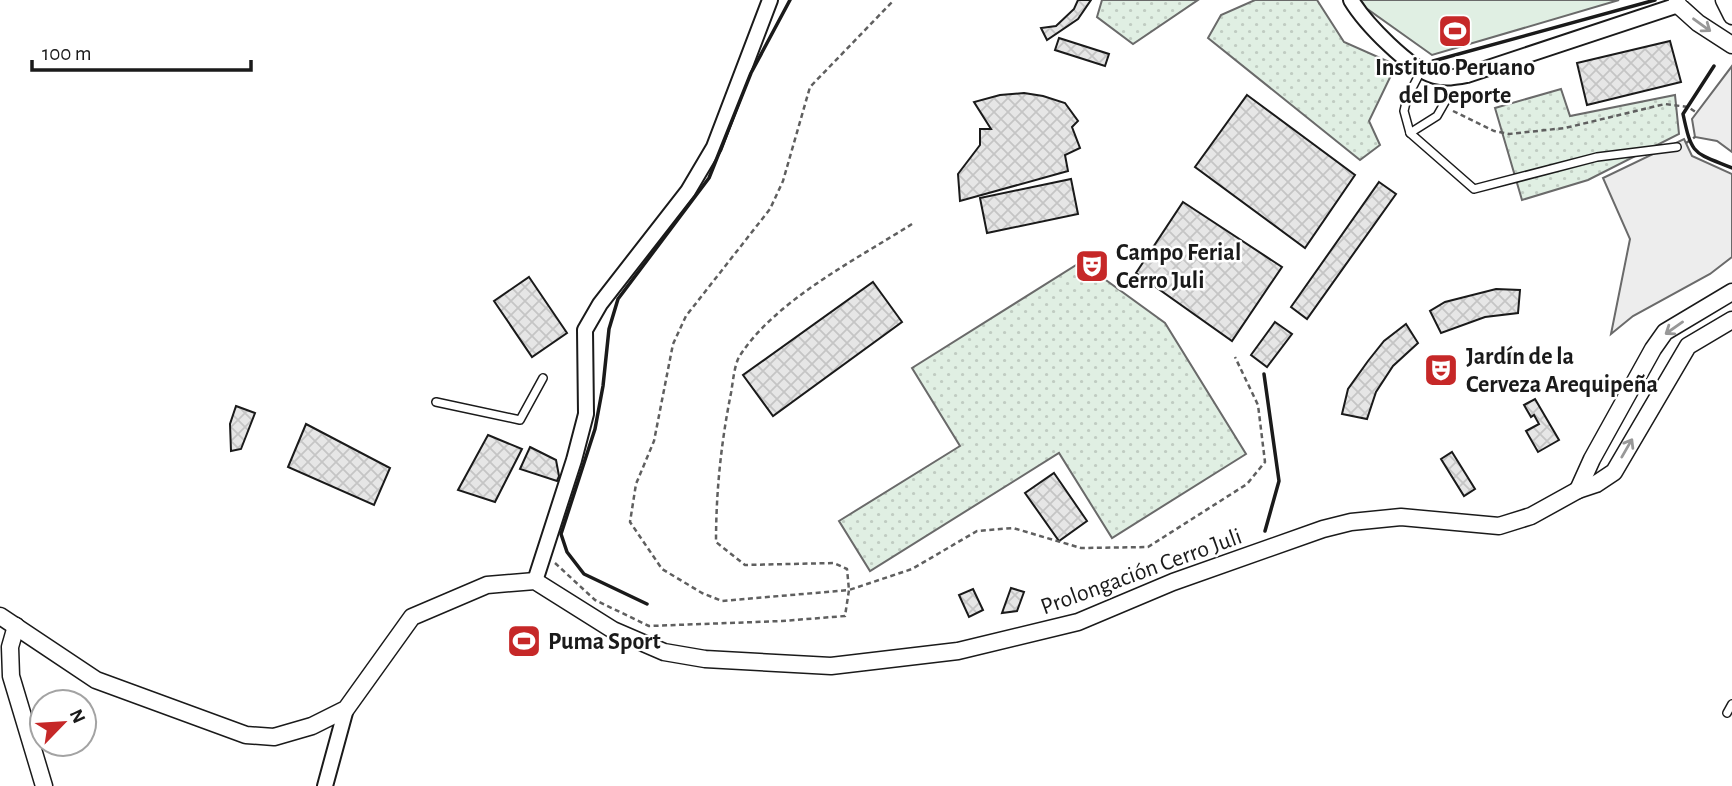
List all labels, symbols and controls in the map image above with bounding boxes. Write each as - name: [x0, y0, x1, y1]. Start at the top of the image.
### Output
- sports icon: Instituo Peruano del Deporte: [1436, 12, 1474, 50]
- one-way arrow: [1692, 18, 1711, 32]
- scale bar: [32, 28, 250, 72]
- text: 100 m: [42, 43, 92, 64]
- place label: Instituo Peruano del Deporte: [1375, 56, 1535, 108]
- place label: Campo Ferial Cerro Juli: [1116, 241, 1241, 293]
- theatre icon: Campo Ferial Cerro Juli: [1073, 247, 1111, 285]
- one-way arrow: [1665, 321, 1684, 335]
- place label: Jardín de la Cerveza Arequipeña: [1466, 345, 1658, 397]
- theatre icon: Jardín de la Cerveza Arequipeña: [1422, 351, 1460, 389]
- one-way arrow: [1620, 438, 1634, 458]
- street label: Prolongación Cerro Juli: [1037, 524, 1245, 620]
- sports icon: Puma Sport: [505, 622, 543, 660]
- place label: Puma Sport: [548, 630, 661, 654]
- north arrow: [28, 688, 98, 758]
- text: N: [66, 706, 88, 726]

